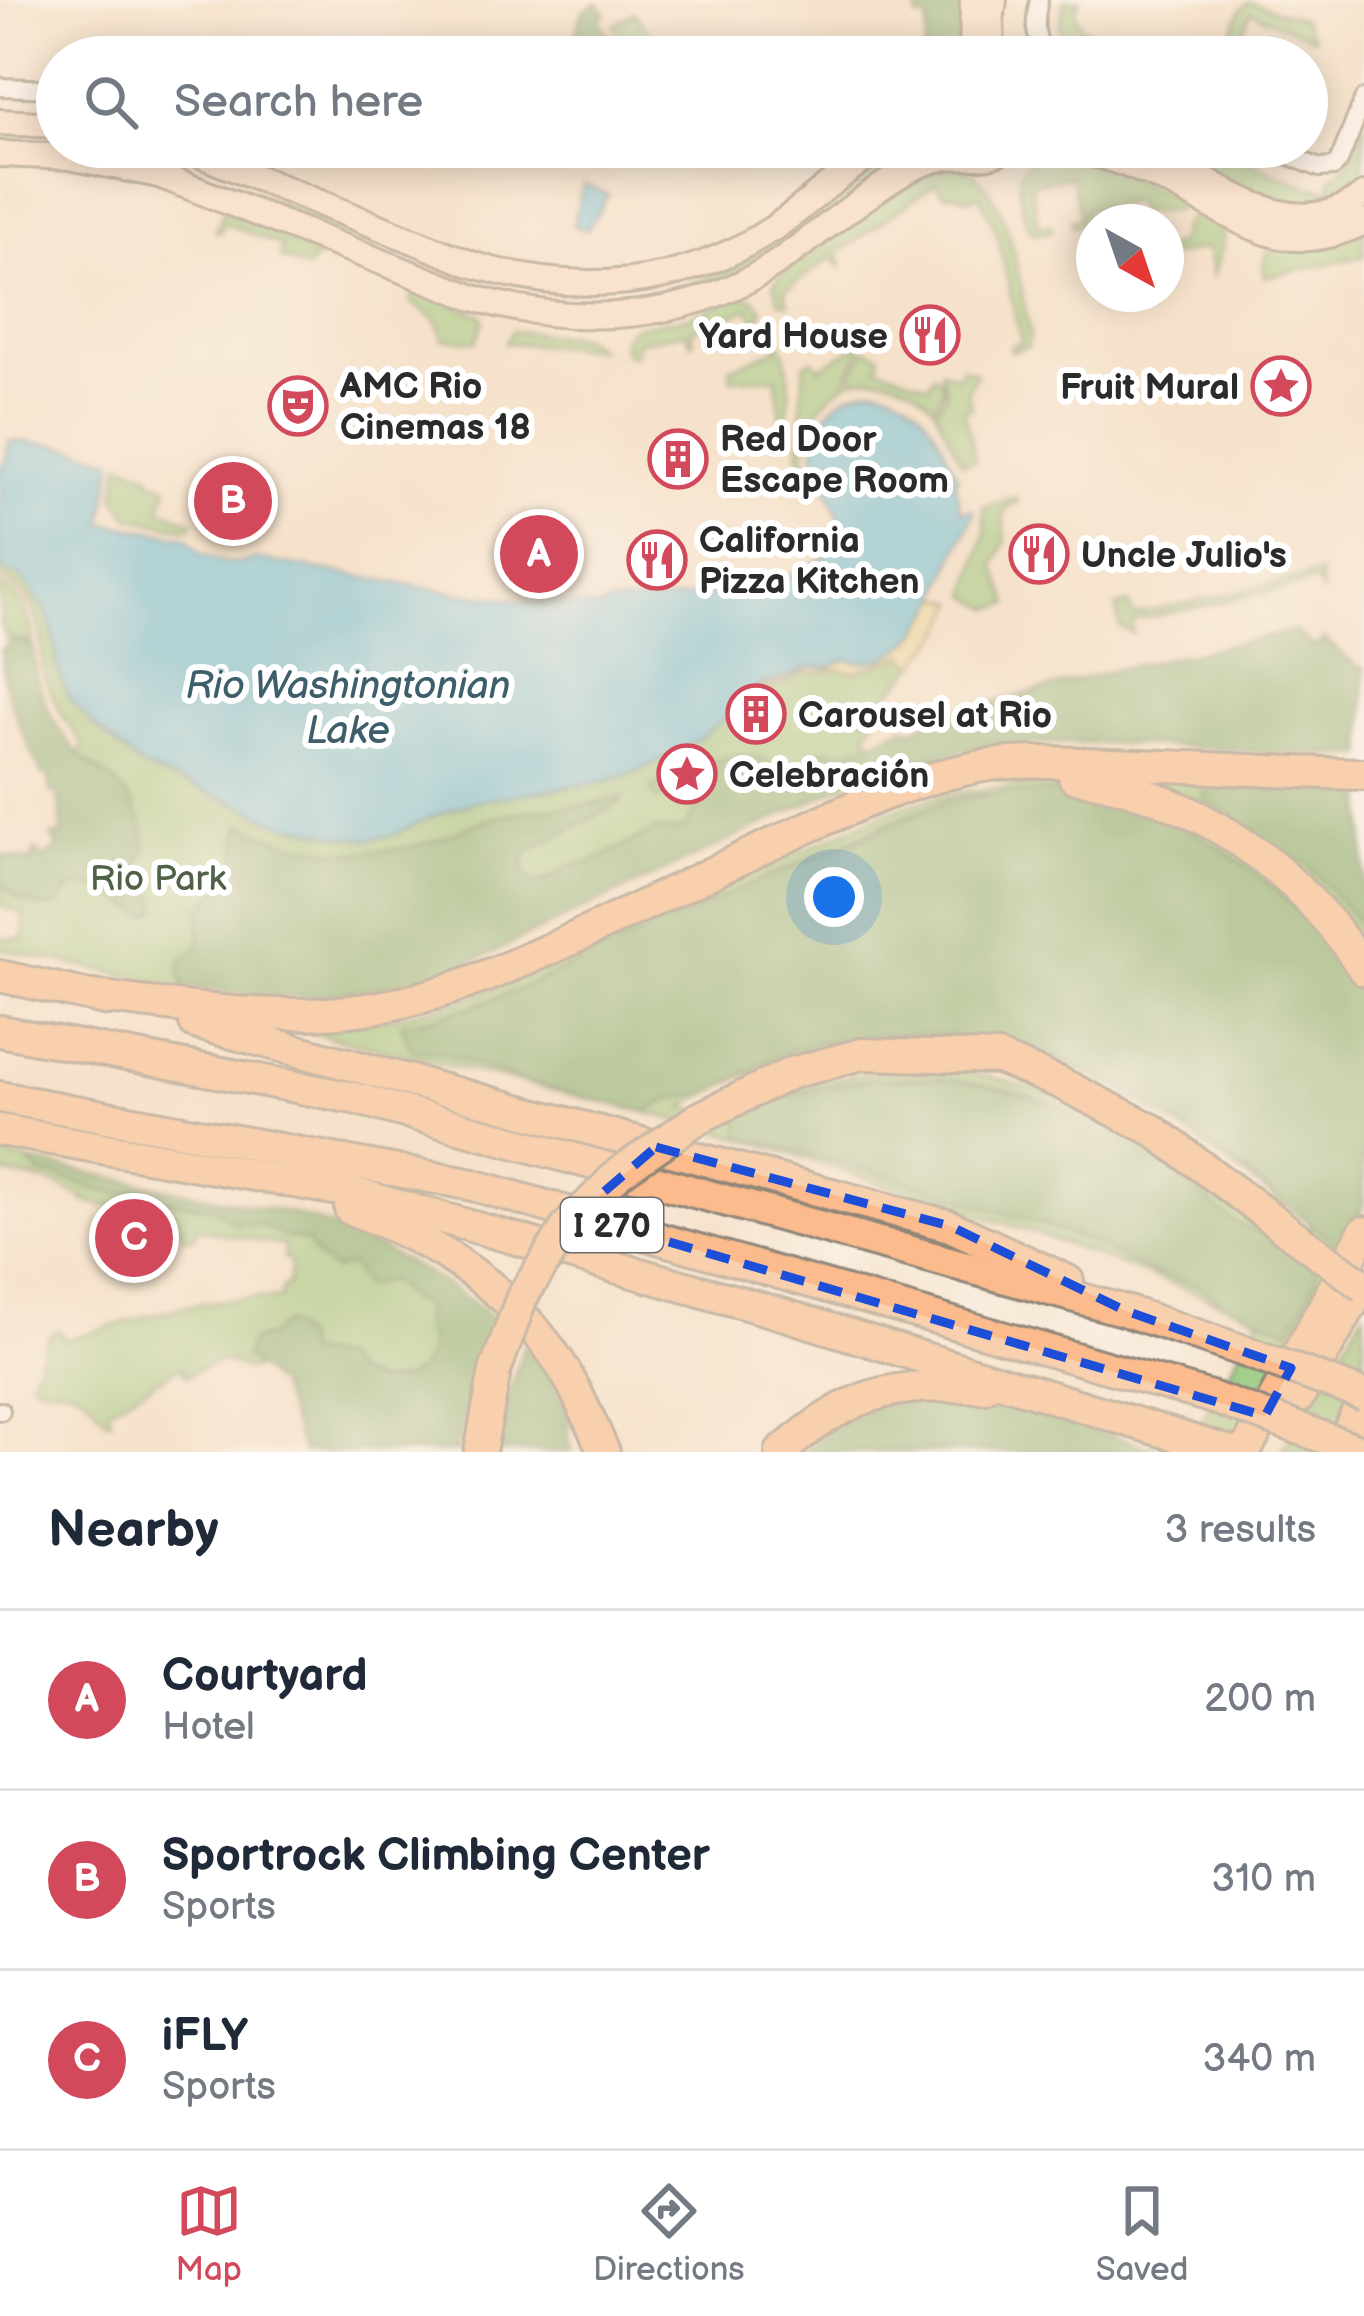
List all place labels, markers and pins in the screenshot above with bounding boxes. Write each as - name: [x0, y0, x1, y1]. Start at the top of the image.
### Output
- restaurant icon: Yard House: [899, 304, 961, 366]
- place label: Yard House: [699, 316, 888, 359]
- place icon: Fruit Mural: [1250, 355, 1312, 417]
- place label: AMC Rio Cinemas 18: [339, 366, 531, 450]
- place label: Fruit Mural: [1060, 367, 1239, 410]
- theatre icon: AMC Rio Cinemas 18: [267, 375, 329, 437]
- place label: Red Door Escape Room: [720, 419, 949, 503]
- building icon: Red Door Escape Room: [647, 428, 709, 490]
- pin: B: [194, 456, 272, 546]
- pin: A: [500, 509, 578, 599]
- place label: California Pizza Kitchen: [699, 520, 919, 604]
- restaurant icon: Uncle Julio's: [1008, 523, 1070, 585]
- restaurant icon: California Pizza Kitchen: [626, 529, 688, 591]
- place label: Uncle Julio's: [1081, 535, 1287, 578]
- building icon: Carousel at Rio: [725, 683, 787, 745]
- place label: Carousel at Rio: [798, 695, 1052, 738]
- place icon: Celebración: [656, 743, 718, 805]
- place label: Celebración: [729, 755, 929, 798]
- pin: C: [95, 1193, 173, 1283]

